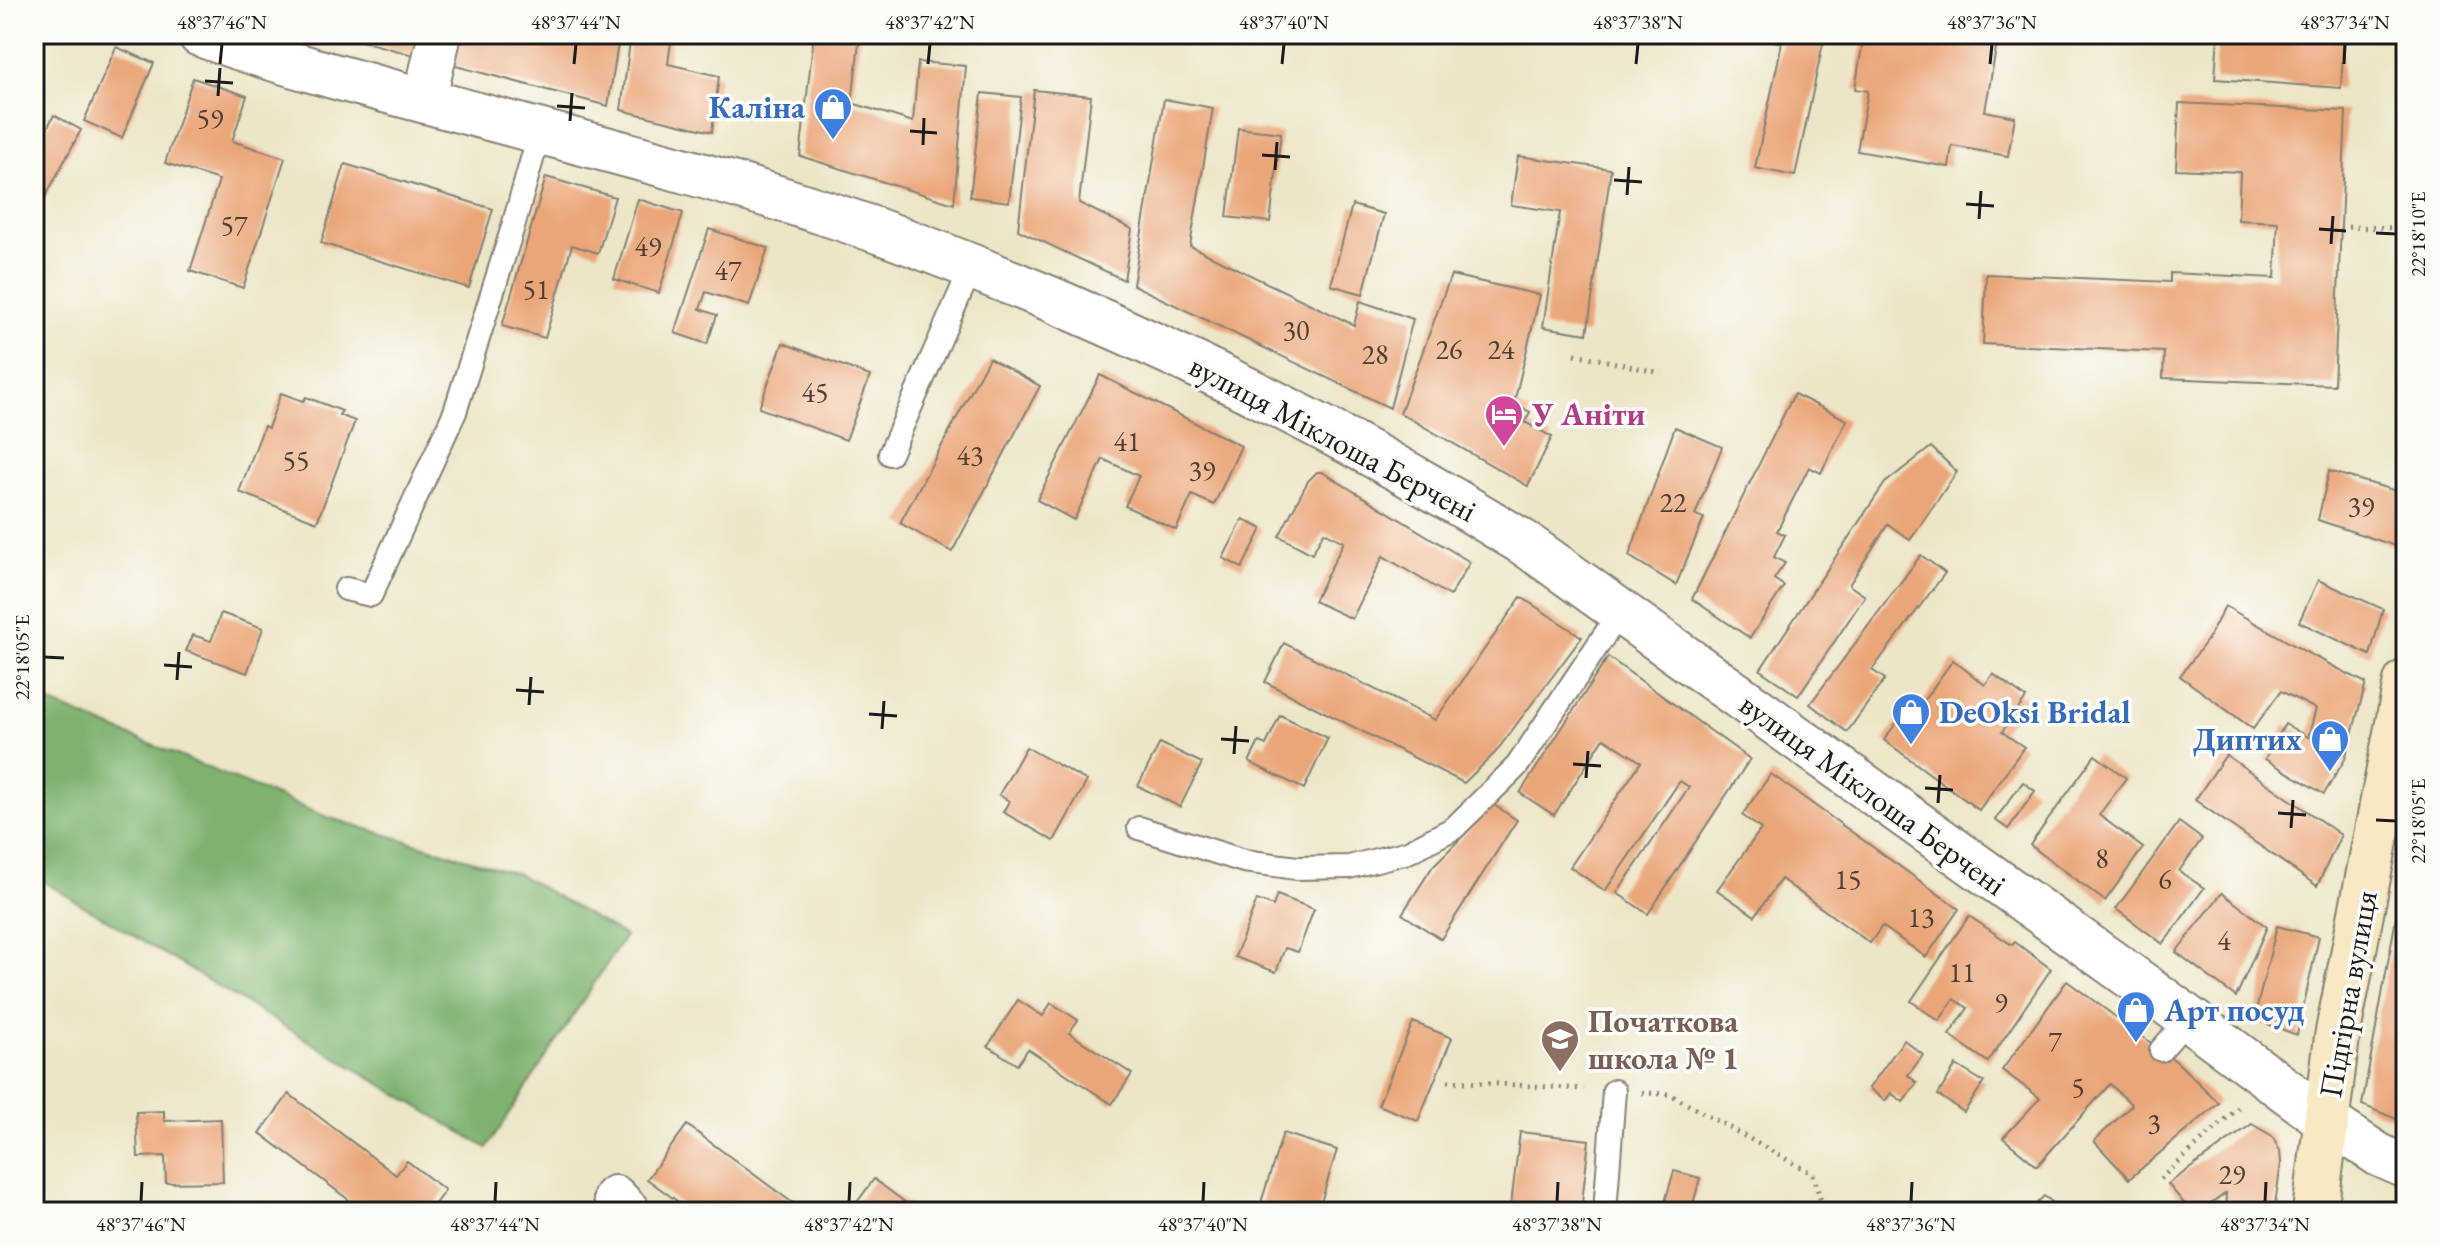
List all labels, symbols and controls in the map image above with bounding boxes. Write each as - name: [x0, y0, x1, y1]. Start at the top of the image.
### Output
- text: 48°37'46"N: [177, 9, 267, 35]
- text: 48°37'44"N: [531, 9, 621, 35]
- text: 48°37'42"N: [885, 9, 975, 35]
- text: 48°37'40"N: [1239, 9, 1329, 35]
- text: 48°37'38"N: [1593, 9, 1683, 35]
- text: 48°37'36"N: [1947, 9, 2037, 35]
- text: 48°37'34"N: [2300, 9, 2390, 35]
- place label: Калiна: [709, 86, 806, 128]
- shop icon: Калiна: [812, 86, 854, 141]
- house number: 59: [197, 100, 223, 136]
- text: 22°18'10"E: [2405, 191, 2431, 277]
- house number: 57: [221, 207, 248, 243]
- house number: 49: [635, 228, 661, 264]
- house number: 47: [715, 252, 742, 288]
- house number: 51: [523, 271, 549, 307]
- house number: 30: [1283, 312, 1309, 348]
- house number: 26: [1436, 331, 1462, 367]
- house number: 24: [1488, 331, 1515, 367]
- house number: 28: [1362, 336, 1388, 372]
- street label: вулиця Міклоша Берчені: [1182, 344, 1484, 532]
- house number: 45: [802, 374, 828, 410]
- hotel icon: У Аніти: [1483, 393, 1525, 448]
- place label: У Аніти: [1531, 393, 1645, 435]
- house number: 41: [1114, 423, 1140, 459]
- house number: 43: [957, 437, 983, 473]
- house number: 55: [283, 442, 309, 478]
- house number: 39: [1189, 452, 1215, 488]
- house number: 22: [1660, 484, 1687, 520]
- house number: 39: [2348, 488, 2374, 524]
- text: 22°18'05"E: [9, 614, 35, 700]
- street label: вулиця Міклоша Берчені: [1731, 683, 2015, 905]
- shop icon: DeOksi Bridal: [1890, 691, 1932, 746]
- place label: DeOksi Bridal: [1939, 691, 2131, 733]
- place label: Диптих: [2193, 718, 2302, 760]
- shop icon: Диптих: [2309, 718, 2351, 773]
- text: 22°18'05"E: [2405, 778, 2431, 864]
- house number: 8: [2095, 840, 2109, 876]
- house number: 15: [1835, 861, 1861, 897]
- house number: 6: [2158, 861, 2172, 897]
- street label: Підгірна вулиця: [2309, 887, 2387, 1101]
- house number: 13: [1908, 899, 1934, 935]
- house number: 4: [2217, 922, 2231, 958]
- house number: 11: [1949, 954, 1975, 990]
- house number: 9: [1994, 984, 2008, 1020]
- shop icon: Арт посуд: [2115, 989, 2157, 1044]
- place label: Арт посуд: [2163, 989, 2305, 1031]
- place label: Початкова школа № 1: [1588, 1000, 1739, 1079]
- school or university icon: Початкова школа № 1: [1539, 1018, 1581, 1073]
- house number: 7: [2048, 1023, 2062, 1059]
- house number: 5: [2071, 1069, 2085, 1105]
- house number: 3: [2147, 1105, 2161, 1141]
- house number: 29: [2219, 1156, 2245, 1192]
- text: 48°37'46"N: [96, 1211, 186, 1237]
- text: 48°37'44"N: [450, 1211, 540, 1237]
- text: 48°37'42"N: [804, 1211, 894, 1237]
- text: 48°37'40"N: [1158, 1211, 1248, 1237]
- text: 48°37'38"N: [1512, 1211, 1602, 1237]
- text: 48°37'36"N: [1866, 1211, 1956, 1237]
- text: 48°37'34"N: [2220, 1211, 2310, 1237]

